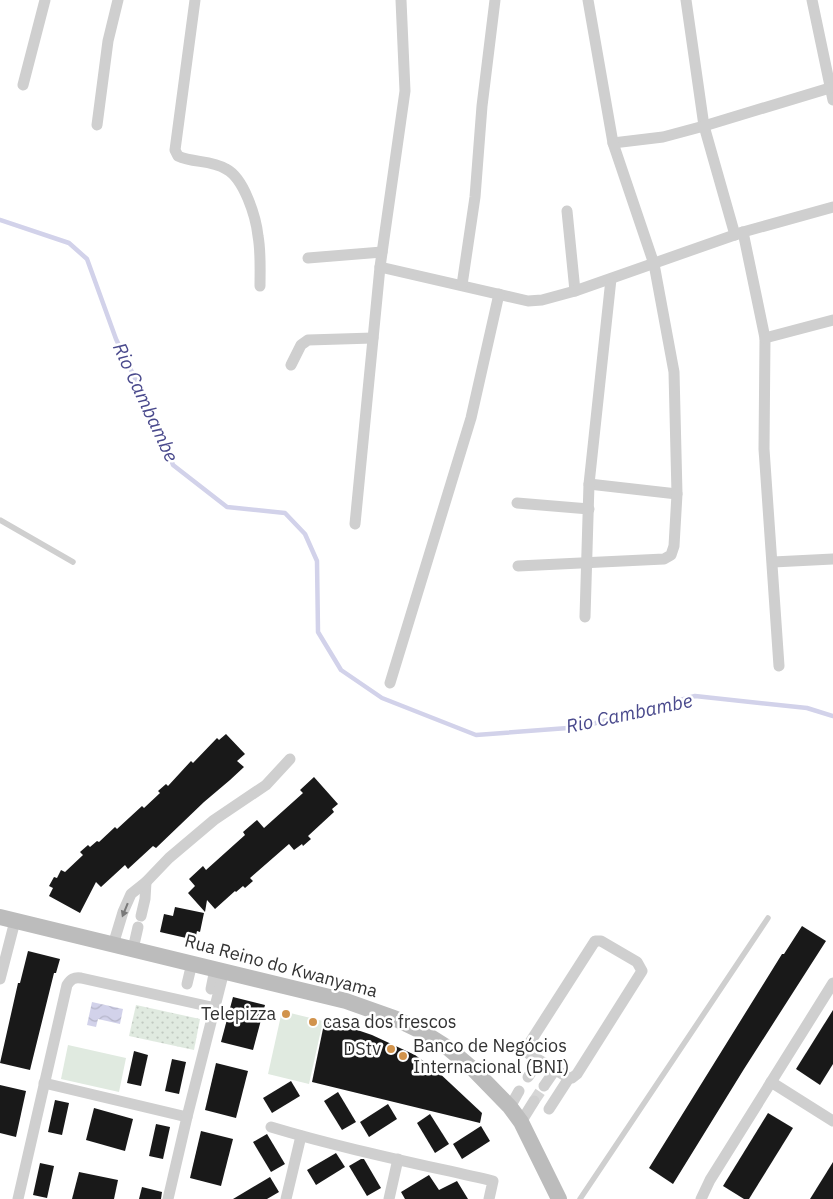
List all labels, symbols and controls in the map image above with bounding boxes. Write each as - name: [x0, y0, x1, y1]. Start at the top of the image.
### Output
- water label: Rio Cambambe: [108, 339, 184, 466]
- water label: Rio Cambambe: [563, 688, 695, 738]
- one-way arrow: [120, 903, 128, 917]
- street label: Rua Reino do Kwanyama: [182, 929, 380, 1002]
- place label: Telepizza: [201, 1002, 276, 1025]
- marker: Telepizza: [280, 1008, 292, 1020]
- place label: casa dos frescos: [323, 1010, 457, 1033]
- marker: casa dos frescos: [307, 1016, 319, 1028]
- place label: Banco de Negócios Internacional (BNI): [413, 1034, 569, 1078]
- place label: DStv: [343, 1037, 381, 1060]
- marker: DStv: [385, 1043, 397, 1055]
- marker: Banco de Negócios Internacional (BNI): [397, 1050, 409, 1062]

